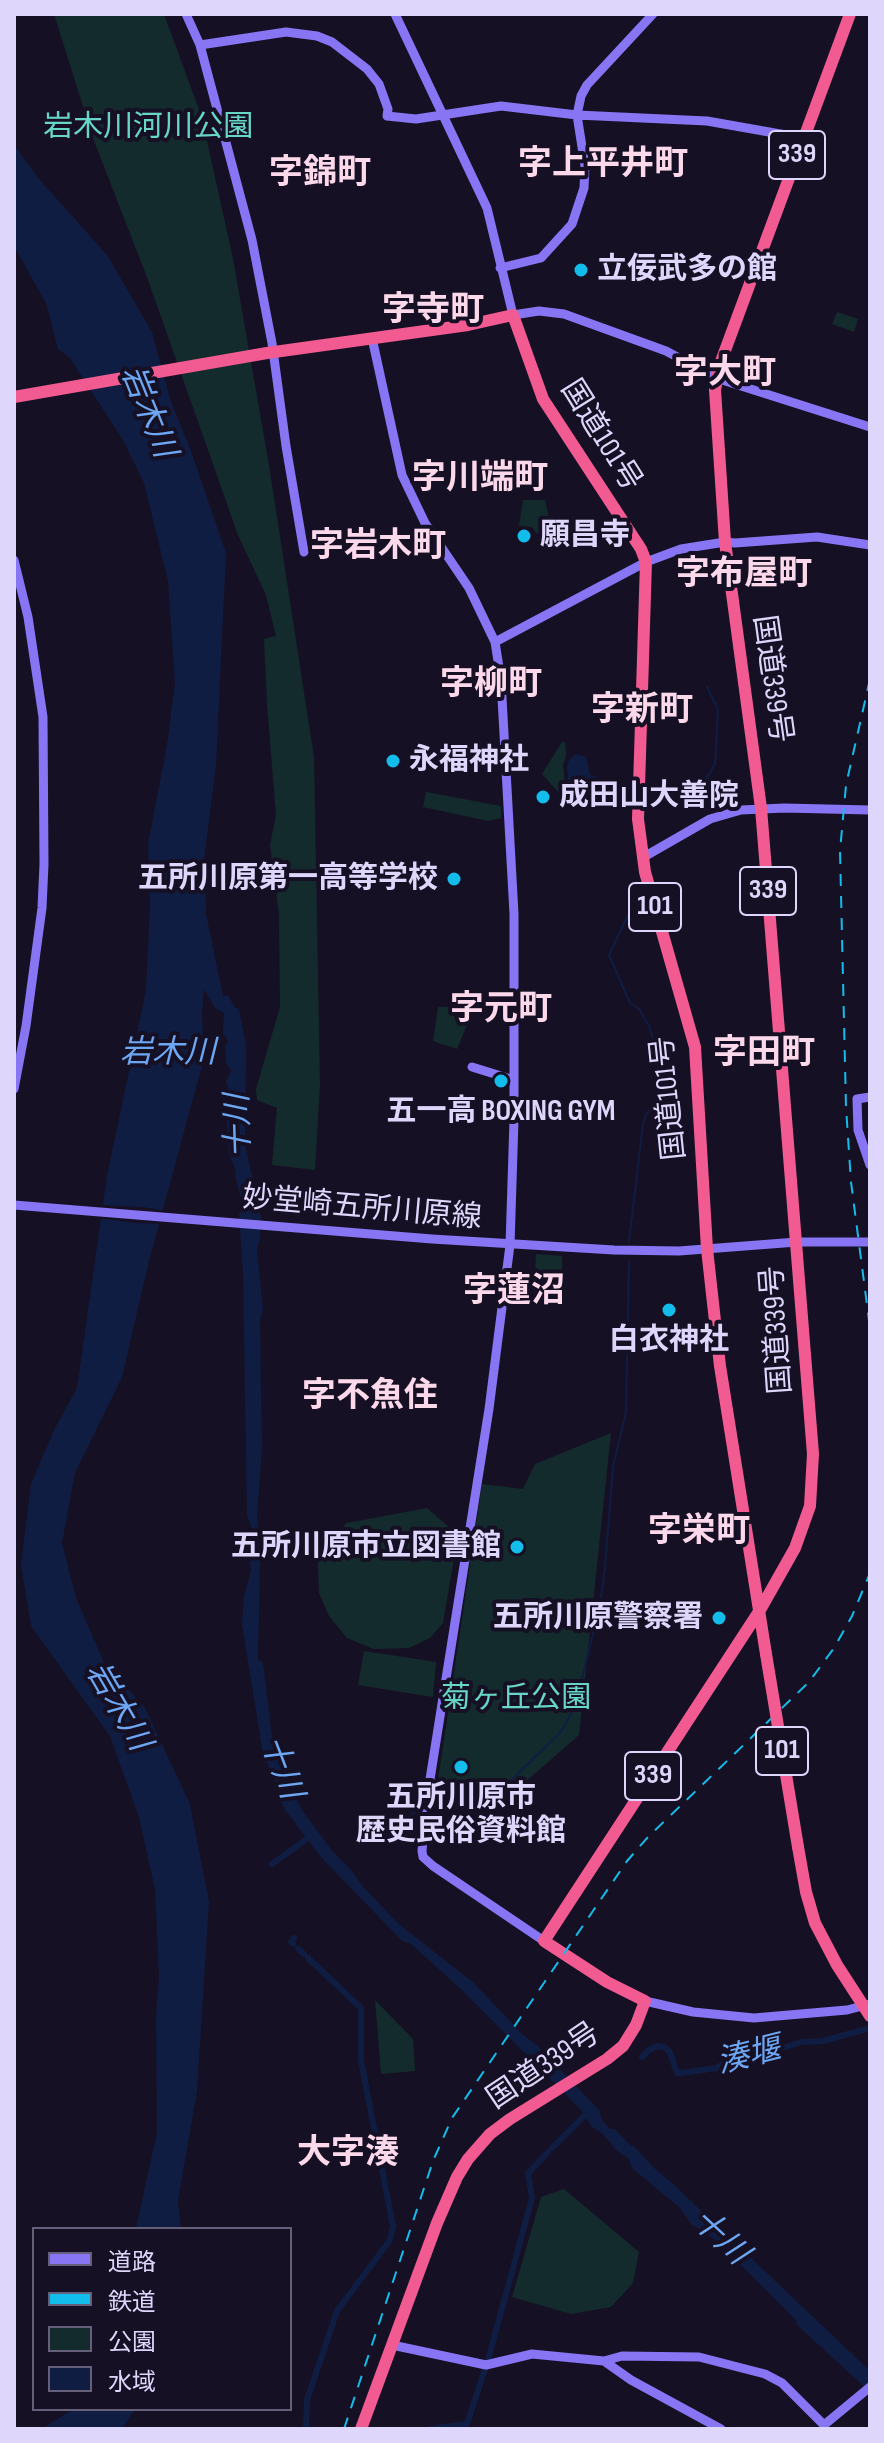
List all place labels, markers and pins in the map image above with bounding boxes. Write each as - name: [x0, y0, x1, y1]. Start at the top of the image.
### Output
- place label: 立佞武多の館: [597, 252, 777, 288]
- marker: 立佞武多の館: [572, 261, 590, 279]
- place label: 願昌寺: [540, 518, 630, 554]
- marker: 願昌寺: [515, 527, 533, 545]
- place label: 永福神社: [409, 743, 529, 779]
- marker: 永福神社: [384, 752, 402, 770]
- place label: 成田山大善院: [559, 779, 739, 815]
- marker: 成田山大善院: [534, 788, 552, 806]
- place label: 五所川原第一高等学校: [138, 861, 438, 897]
- marker: 五所川原第一高等学校: [445, 870, 463, 888]
- marker: 五一高 BOXING GYM: [492, 1072, 510, 1090]
- place label: 五一高 BOXING GYM: [386, 1094, 616, 1130]
- marker: 白衣神社: [660, 1301, 678, 1319]
- place label: 白衣神社: [609, 1323, 729, 1359]
- place label: 五所川原市立図書館: [231, 1529, 501, 1565]
- marker: 五所川原市立図書館: [508, 1538, 526, 1556]
- place label: 五所川原警察署: [493, 1600, 703, 1636]
- marker: 五所川原警察署: [710, 1609, 728, 1627]
- marker: 五所川原市 歴史民俗資料館: [452, 1758, 470, 1776]
- place label: 五所川原市 歴史民俗資料館: [356, 1780, 566, 1850]

